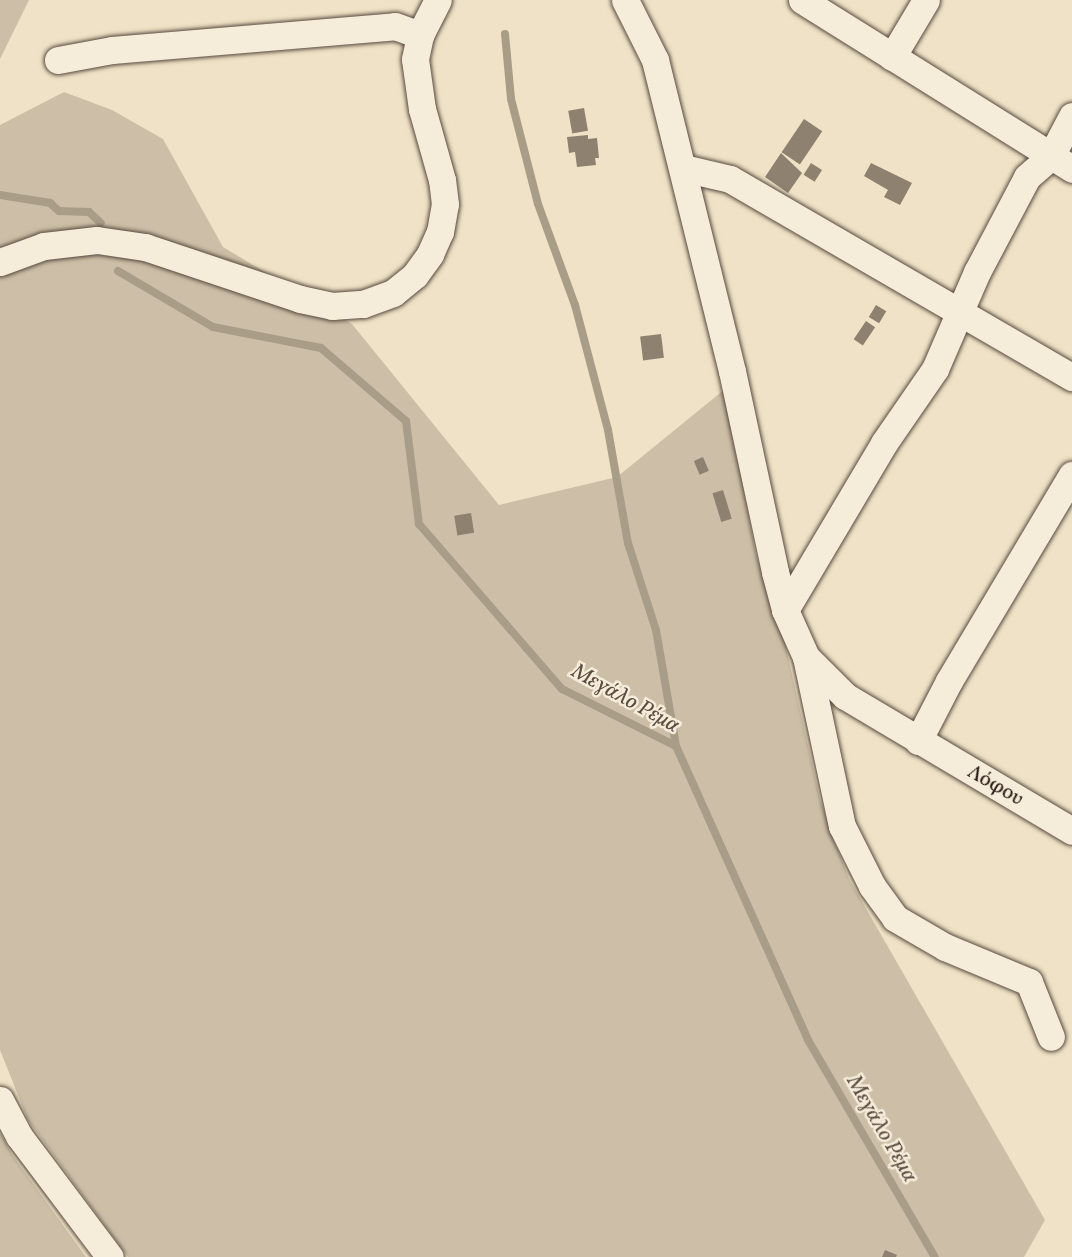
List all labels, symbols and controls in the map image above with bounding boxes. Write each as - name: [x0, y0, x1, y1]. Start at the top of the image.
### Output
- water label: Μεγάλο Ρέμα: [567, 659, 683, 739]
- street label: Λόφου: [962, 760, 1028, 812]
- water label: Μεγάλο Ρέμα: [840, 1071, 922, 1187]

